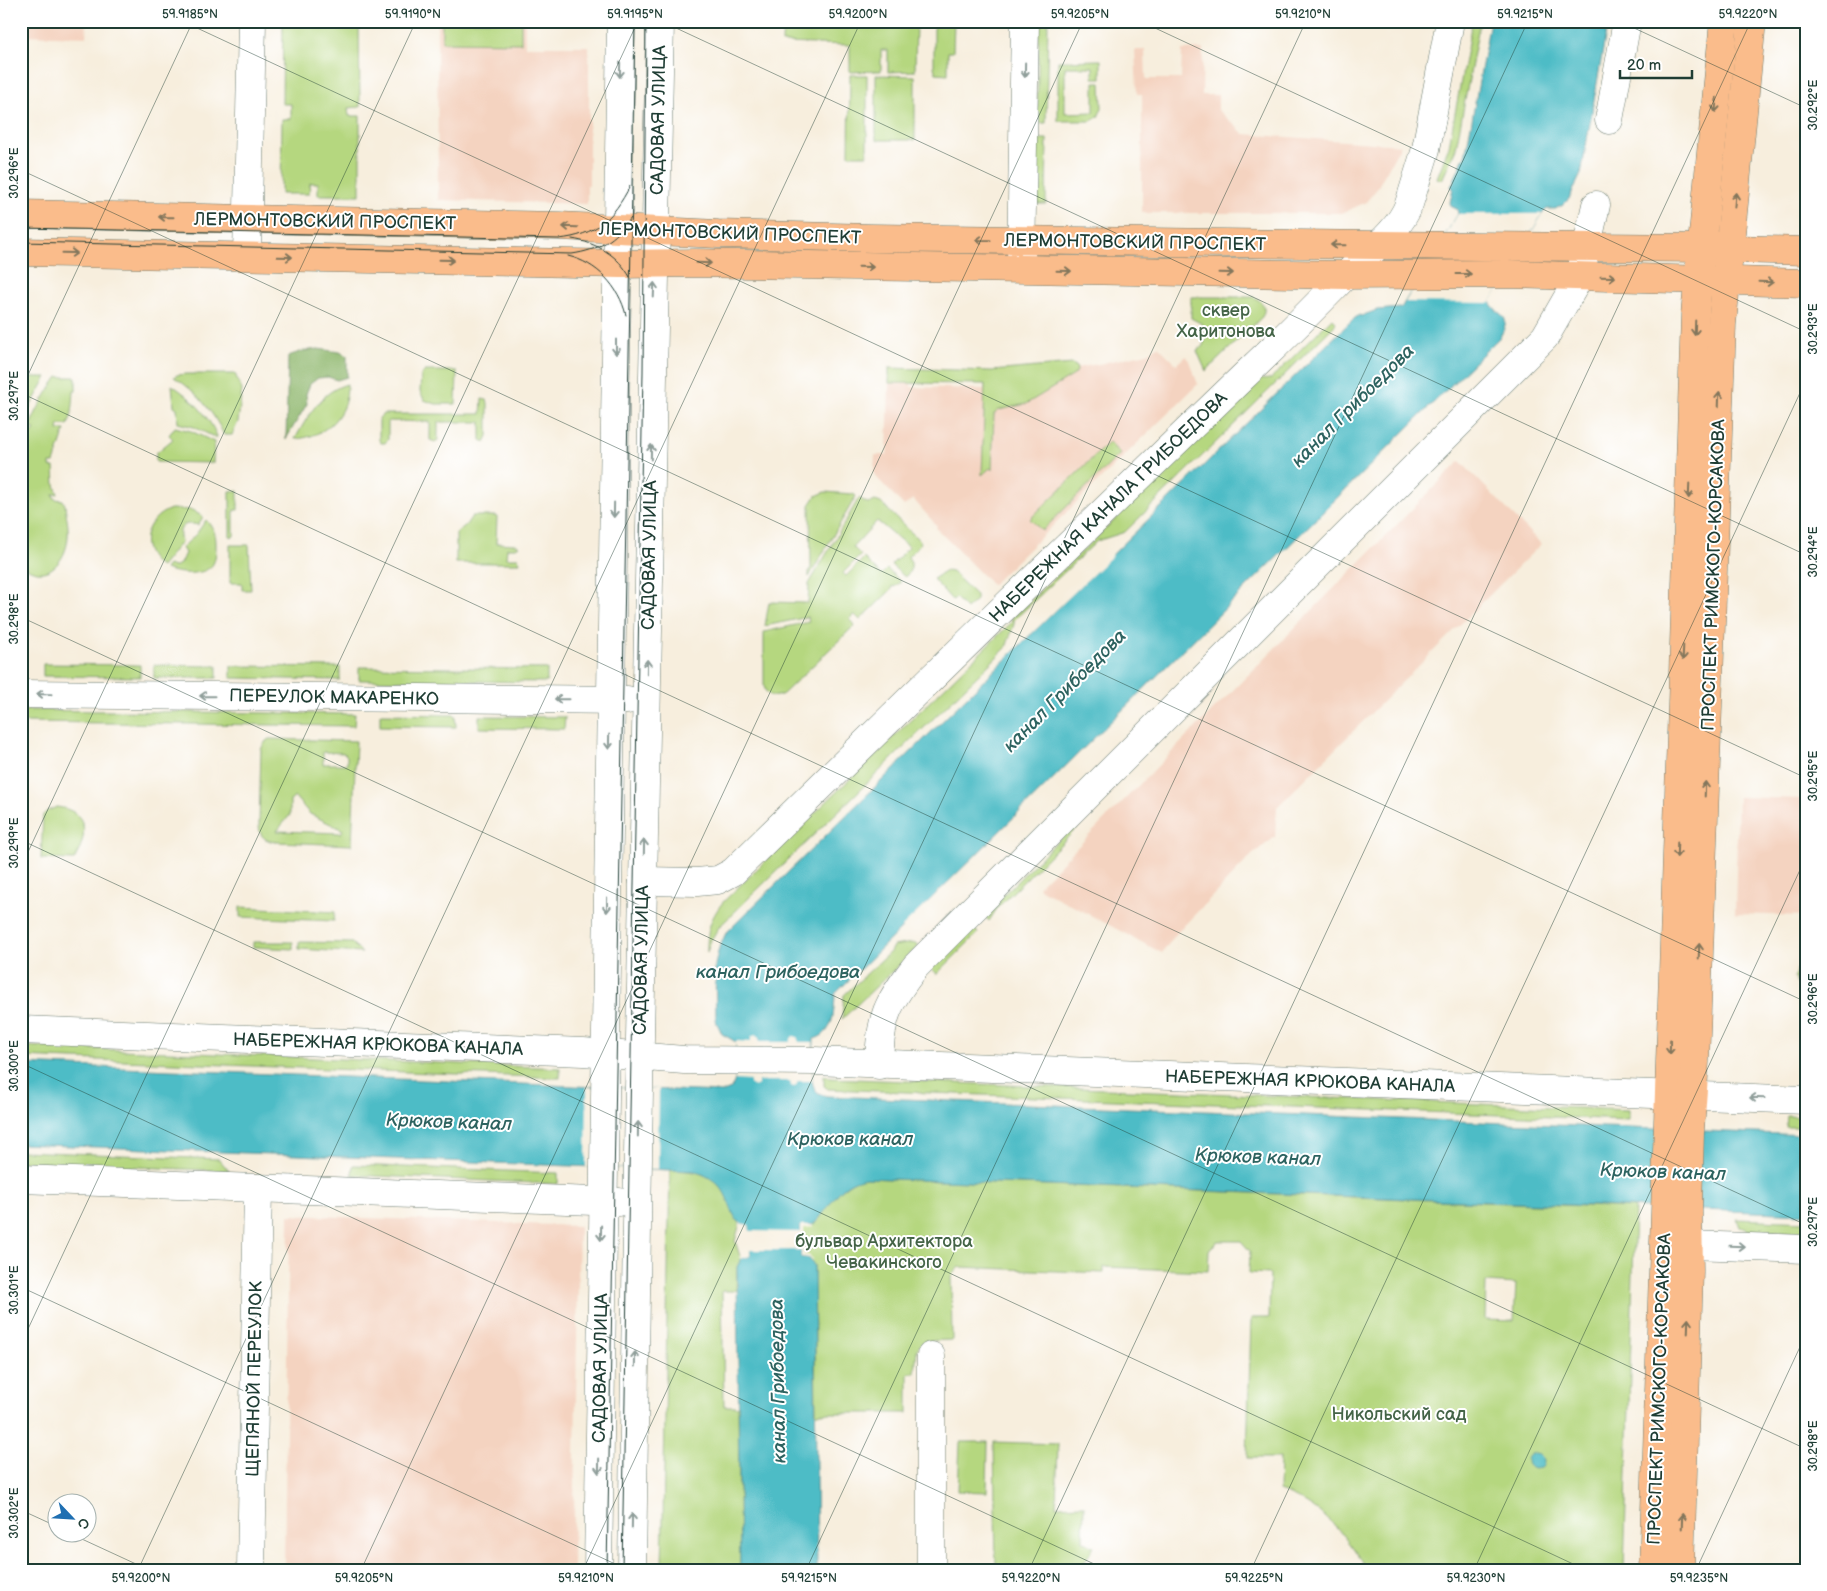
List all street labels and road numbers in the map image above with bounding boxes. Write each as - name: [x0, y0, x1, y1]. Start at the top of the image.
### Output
- street label: САДОВАЯ УЛИЦА: [647, 45, 670, 195]
- street label: ЛЕРМОНТОВСКИЙ ПРОСПЕКТ: [193, 209, 457, 234]
- street label: ЛЕРМОНТОВСКИЙ ПРОСПЕКТ: [598, 218, 862, 249]
- street label: ЛЕРМОНТОВСКИЙ ПРОСПЕКТ: [1003, 230, 1267, 255]
- street label: НАБЕРЕЖНАЯ КАНАЛА ГРИБОЕДОВА: [985, 388, 1232, 627]
- street label: ПРОСПЕКТ РИМСКОГО-КОРСАКОВА: [1698, 419, 1729, 731]
- street label: САДОВАЯ УЛИЦА: [638, 480, 661, 630]
- street label: ПЕРЕУЛОК МАКАРЕНКО: [229, 685, 439, 710]
- street label: САДОВАЯ УЛИЦА: [630, 885, 653, 1035]
- street label: НАБЕРЕЖНАЯ КРЮКОВА КАНАЛА: [233, 1029, 523, 1060]
- street label: НАБЕРЕЖНАЯ КРЮКОВА КАНАЛА: [1165, 1066, 1455, 1097]
- street label: ПРОСПЕКТ РИМСКОГО-КОРСАКОВА: [1644, 1233, 1675, 1545]
- street label: ЩЕПЯНОЙ ПЕРЕУЛОК: [242, 1281, 267, 1477]
- street label: САДОВАЯ УЛИЦА: [589, 1293, 612, 1443]

